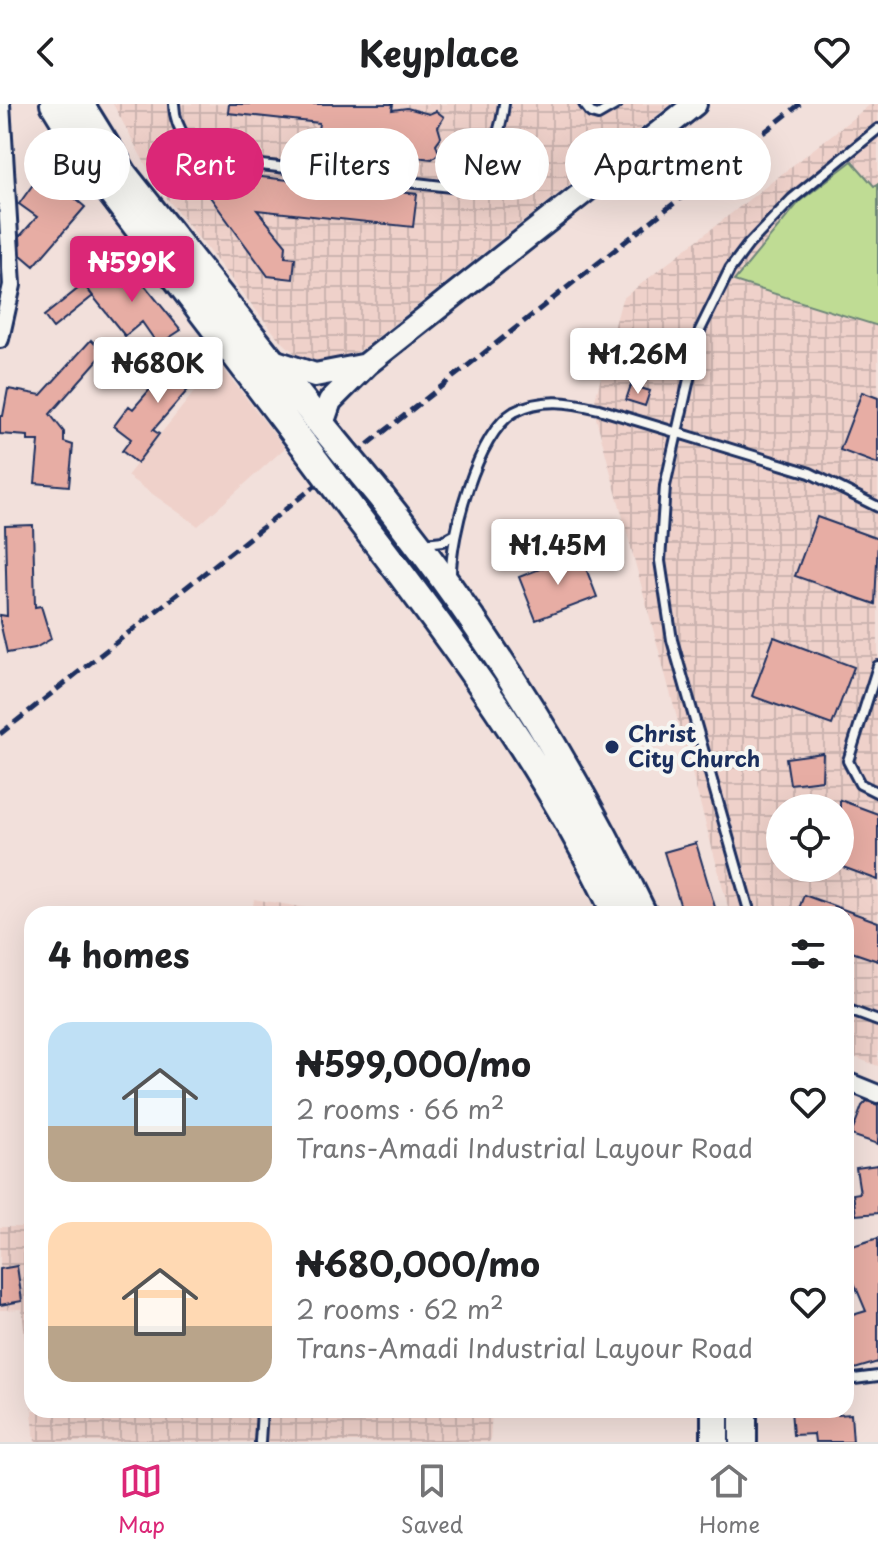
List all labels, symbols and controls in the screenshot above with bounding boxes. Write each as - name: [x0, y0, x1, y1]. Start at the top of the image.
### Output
- text: Keyplace: [359, 25, 519, 79]
- icon: back: [24, 30, 68, 74]
- icon: heart: [810, 30, 854, 74]
- chip: Buy: [24, 128, 130, 200]
- chip: Rent: [146, 128, 264, 200]
- chip: Filters: [280, 128, 419, 200]
- chip: New: [435, 128, 549, 200]
- chip: Apartment: [565, 128, 771, 200]
- pin: ₦599K: [76, 236, 188, 304]
- text: ₦599K: [88, 242, 176, 281]
- pin: ₦1.26M: [573, 328, 703, 396]
- text: ₦1.26M: [588, 334, 688, 373]
- pin: ₦680K: [102, 337, 214, 405]
- text: ₦680K: [112, 343, 204, 382]
- pin: ₦1.45M: [493, 519, 623, 587]
- text: ₦1.45M: [509, 525, 607, 564]
- place label: Christ City Church: [628, 716, 760, 774]
- marker: Christ City Church: [603, 738, 621, 756]
- map controls: [766, 794, 854, 882]
- button: locate: [766, 794, 854, 882]
- text: 4 homes: [48, 928, 190, 980]
- icon: filters: [786, 932, 830, 976]
- text: ₦599,000/mo: [296, 1037, 531, 1089]
- icon: home: [112, 1054, 208, 1150]
- icon: heart: [786, 1080, 830, 1124]
- text: 2 rooms · 66 m²: [296, 1089, 505, 1128]
- text: Trans-Amadi Industrial Layour Road: [296, 1128, 753, 1167]
- text: ₦680,000/mo: [296, 1237, 540, 1289]
- icon: home: [112, 1254, 208, 1350]
- icon: heart: [786, 1280, 830, 1324]
- text: 2 rooms · 62 m²: [296, 1289, 504, 1328]
- text: Trans-Amadi Industrial Layour Road: [296, 1328, 753, 1367]
- tab: Map: [118, 1459, 165, 1540]
- tab: Saved: [401, 1459, 463, 1540]
- tab: Home: [699, 1459, 760, 1540]

